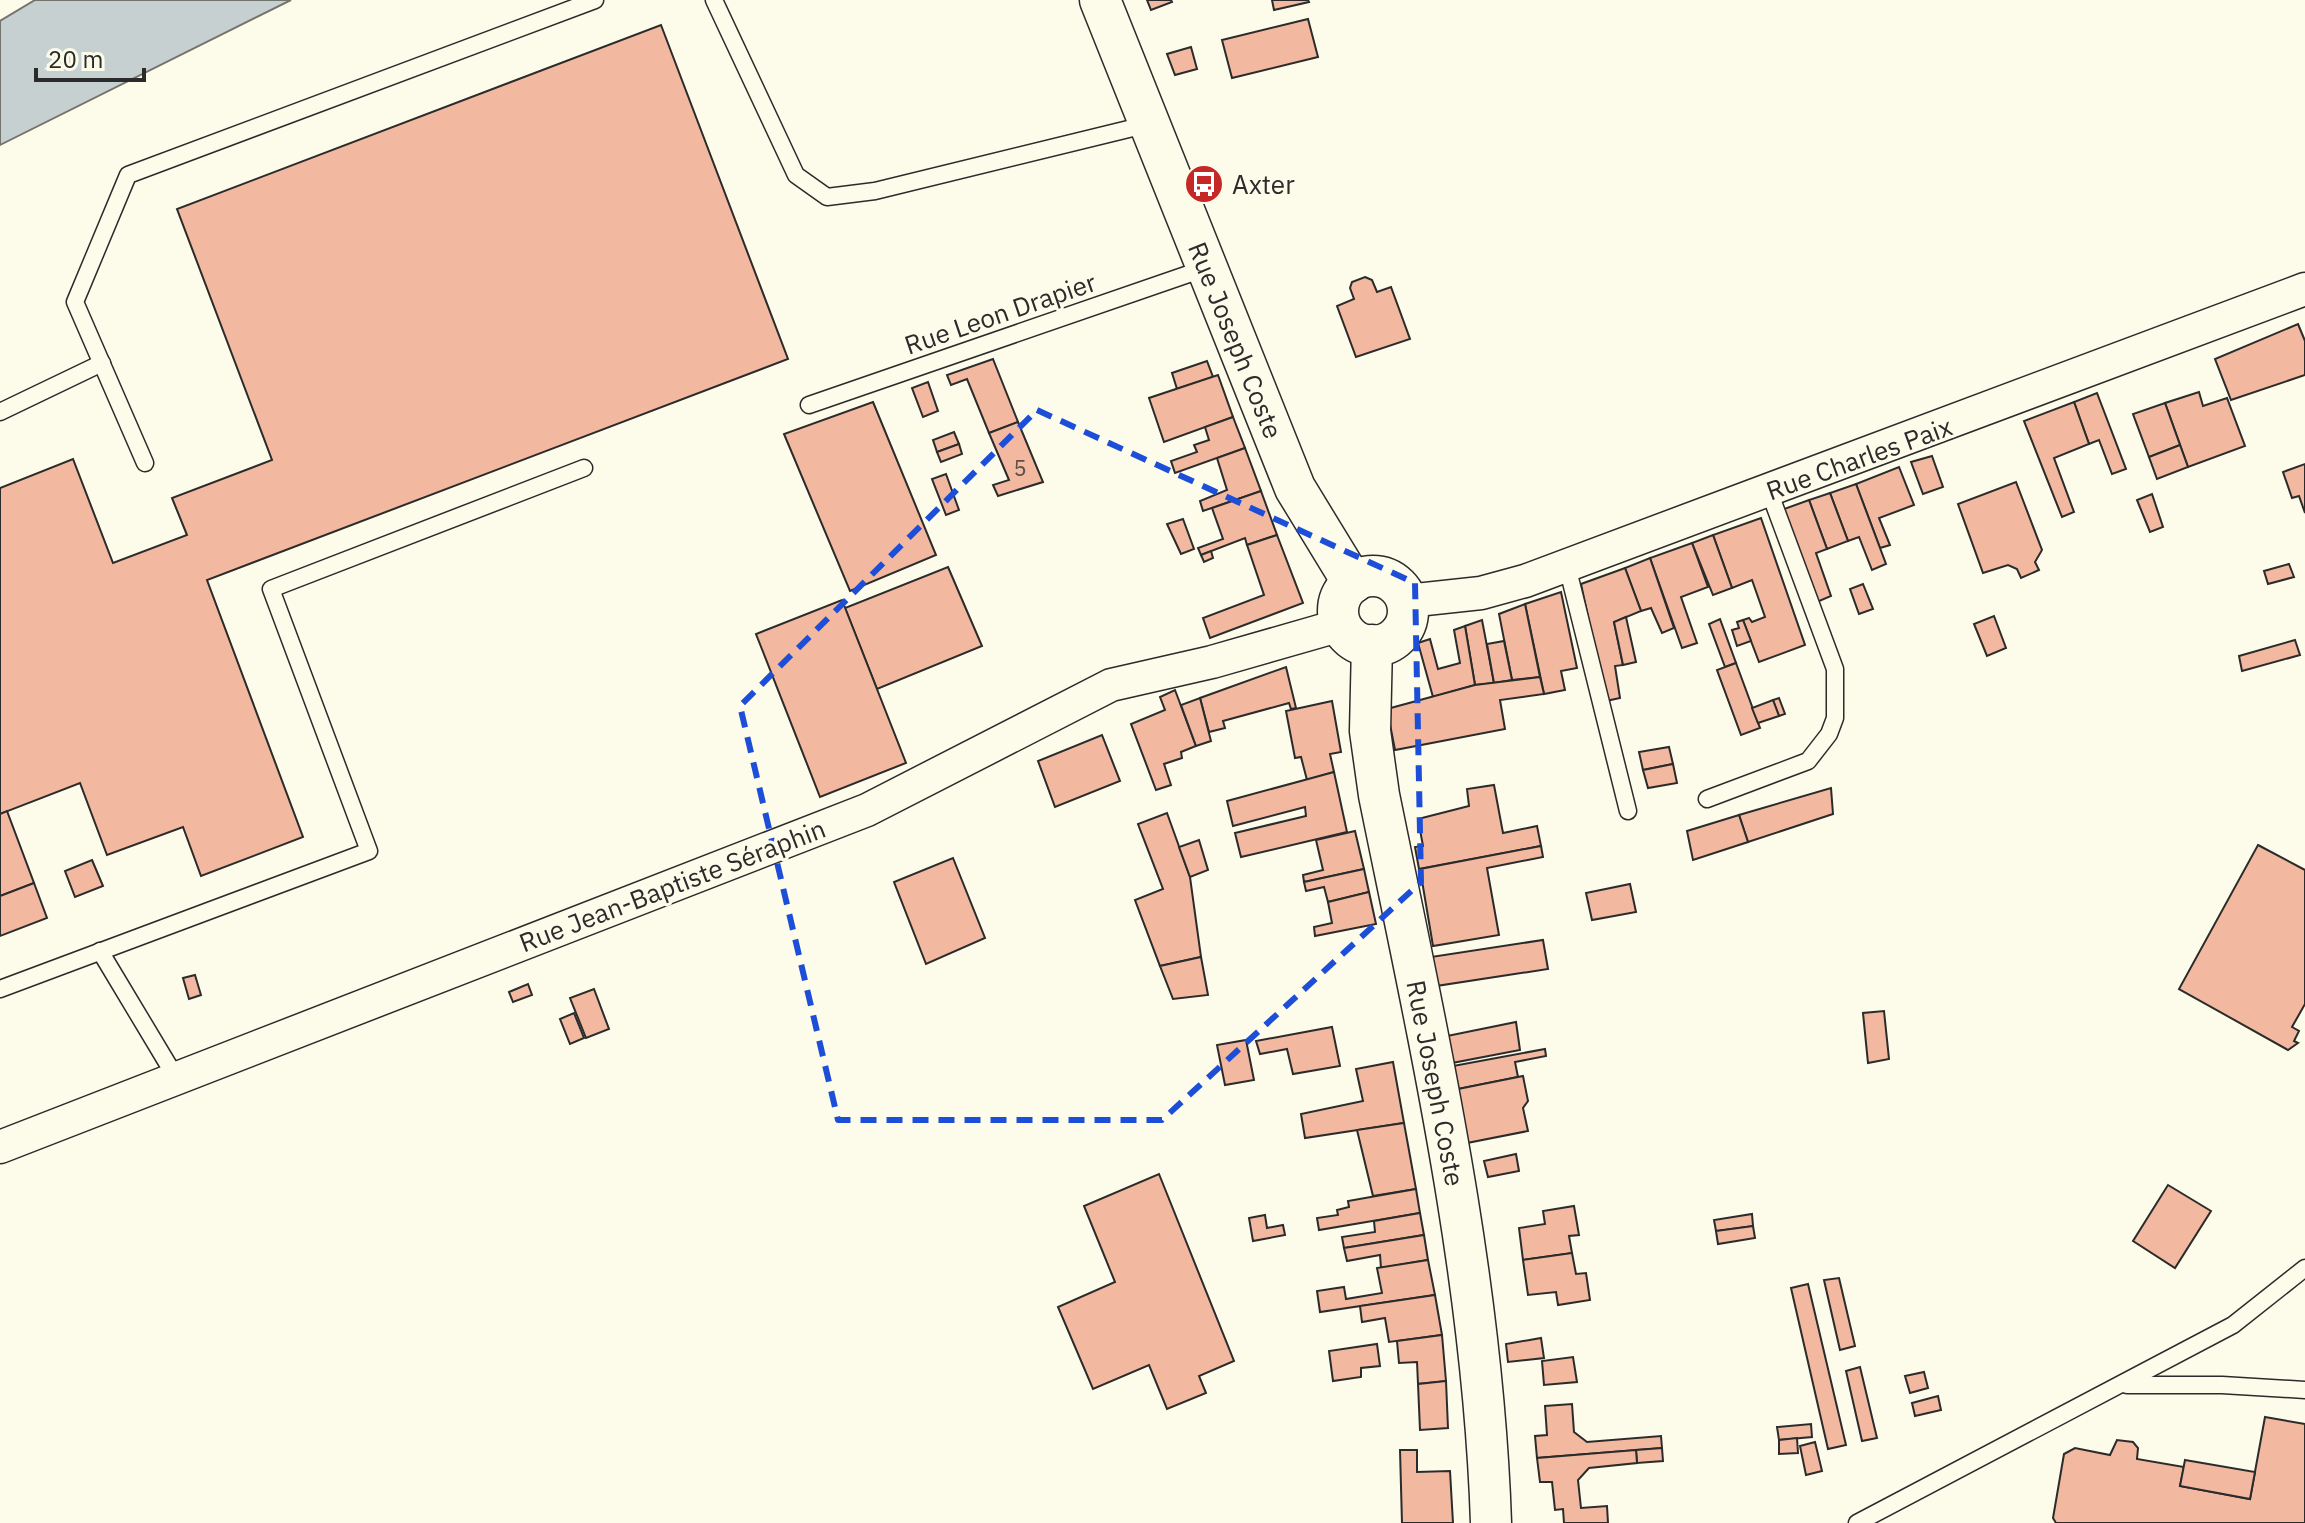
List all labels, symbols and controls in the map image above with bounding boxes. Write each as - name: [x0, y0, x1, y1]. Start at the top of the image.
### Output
- scale bar: [36, 32, 144, 82]
- text: 20 m: [48, 43, 103, 75]
- bus stop icon: Axter: [1183, 163, 1225, 205]
- place label: Axter: [1232, 167, 1295, 201]
- street label: Rue Joseph Coste: [1181, 237, 1291, 443]
- street label: Rue Leon Drapier: [900, 264, 1101, 362]
- street label: Rue Charles Paix: [1761, 409, 1957, 507]
- house number: 5: [1013, 453, 1027, 482]
- street label: Rue Jean-Baptiste Séraphin: [514, 811, 830, 959]
- street label: Rue Joseph Coste: [1399, 977, 1473, 1189]

